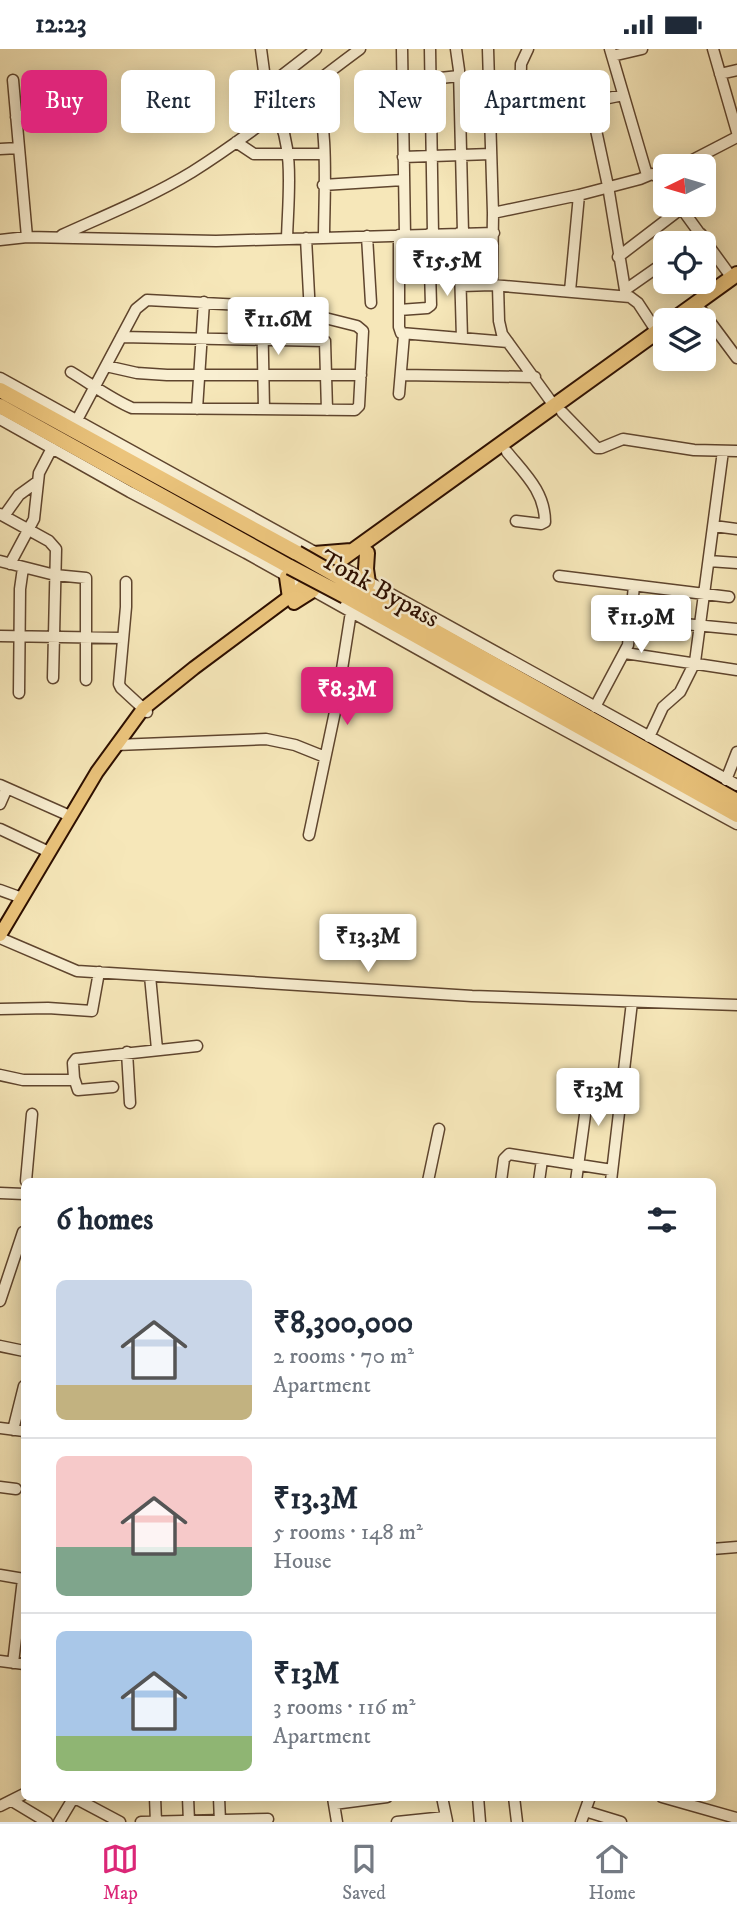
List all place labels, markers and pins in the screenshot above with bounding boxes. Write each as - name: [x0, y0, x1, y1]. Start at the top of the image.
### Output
- pin: ₹15.5M: [390, 239, 504, 298]
- pin: ₹11.6M: [221, 297, 335, 357]
- pin: ₹11.9M: [584, 595, 698, 655]
- pin: ₹8.3M: [298, 667, 396, 727]
- pin: ₹13.3M: [311, 915, 425, 974]
- pin: ₹13M: [557, 1069, 639, 1128]

